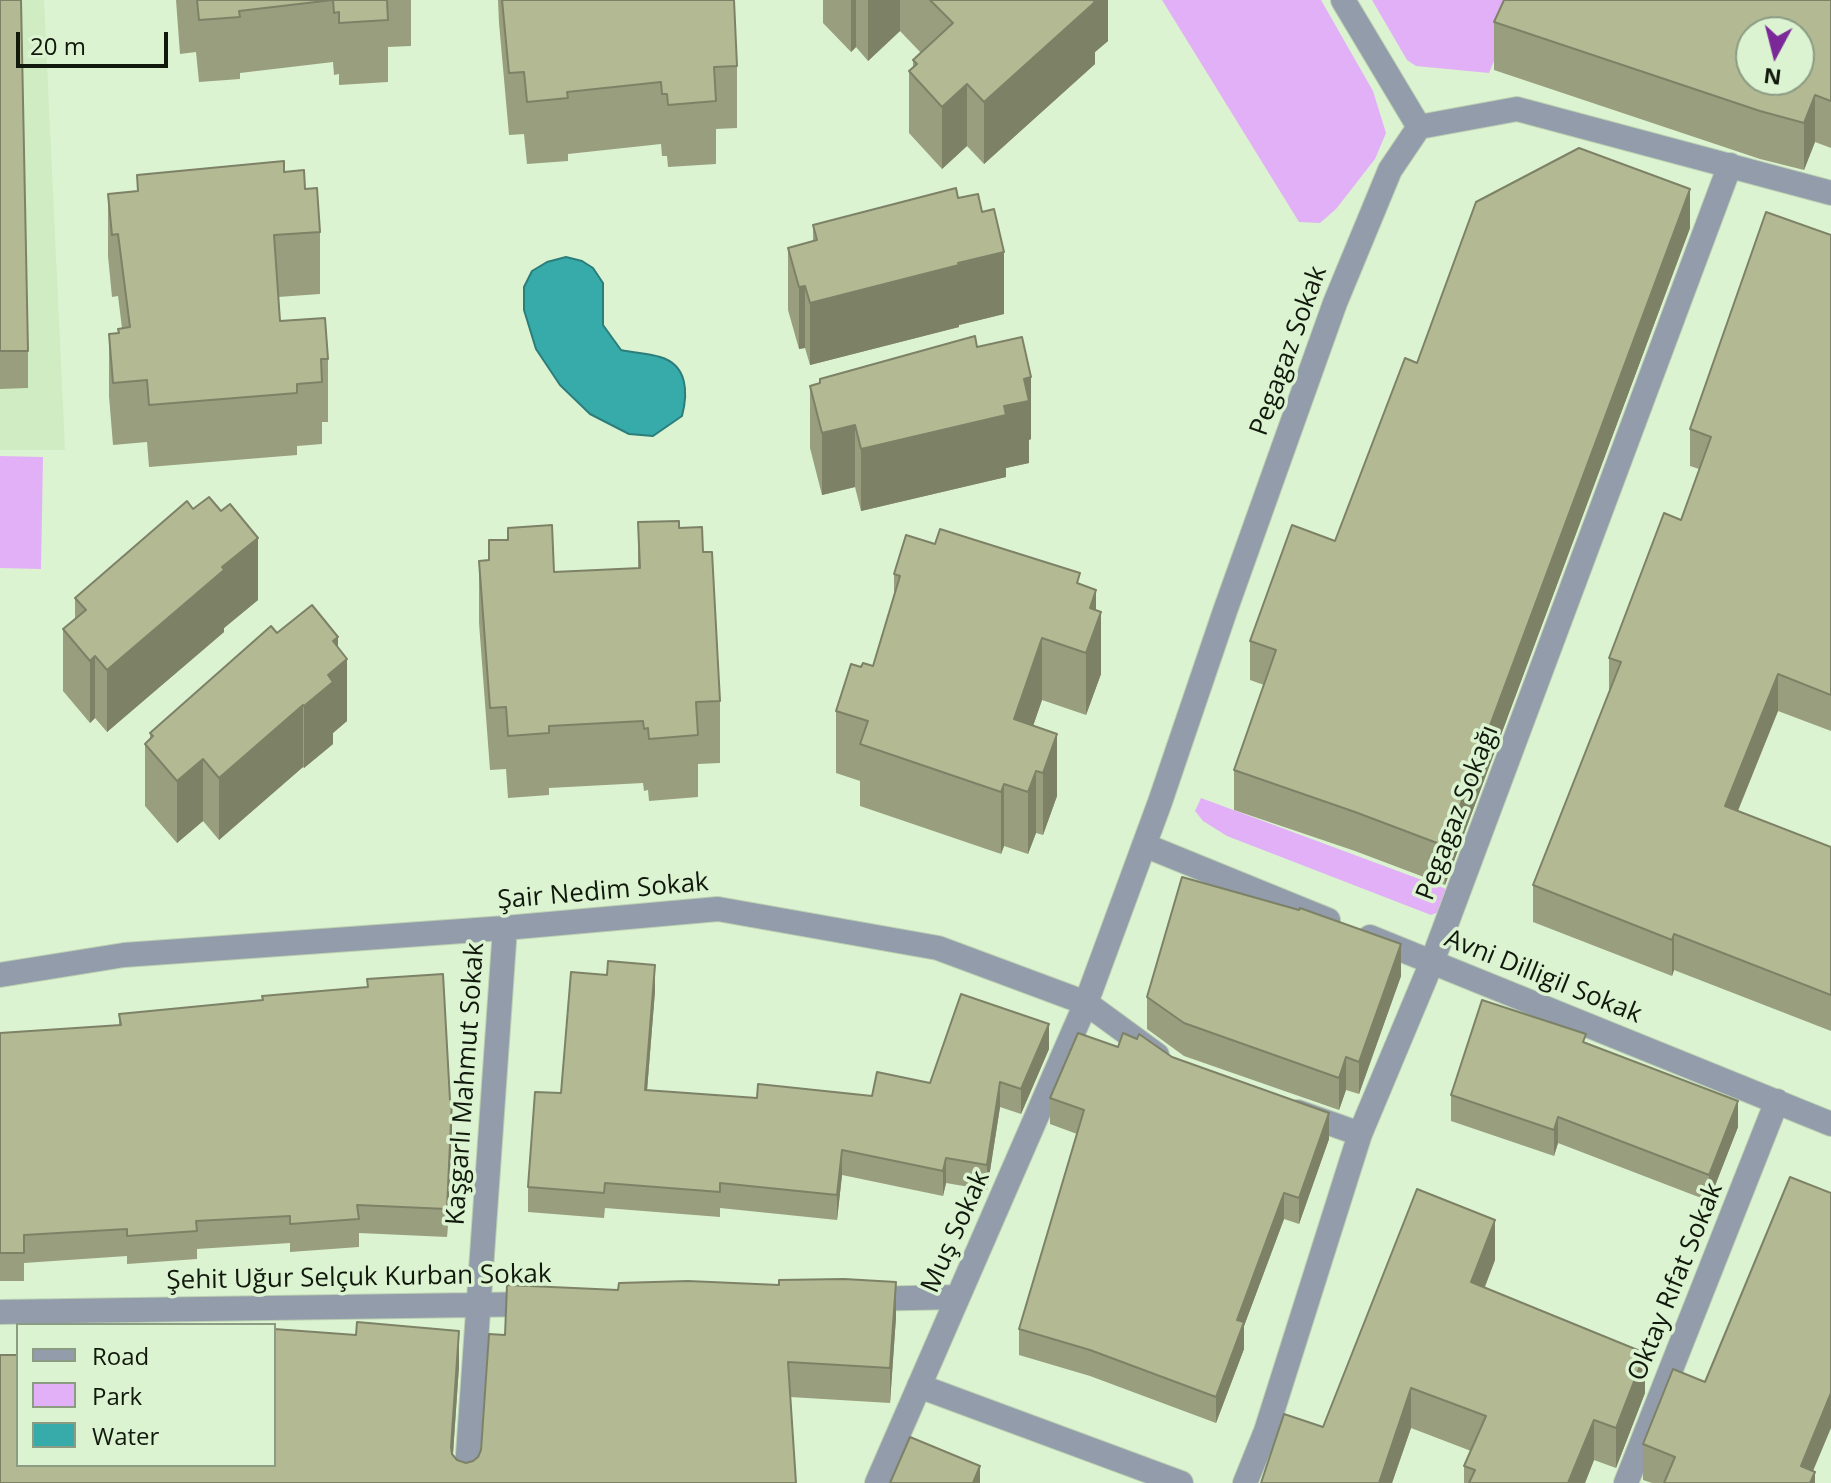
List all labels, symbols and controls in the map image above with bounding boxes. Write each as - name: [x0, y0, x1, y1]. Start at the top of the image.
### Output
- scale bar: [20, 16, 172, 66]
- north arrow: [1735, 16, 1815, 96]
- text: 20 m: [30, 29, 86, 62]
- text: N: [1762, 62, 1783, 94]
- street label: Pegagaz Sokak: [1244, 262, 1334, 440]
- street label: Pegagaz Sokağı: [1410, 721, 1506, 905]
- street label: Şair Nedim Sokak: [496, 867, 710, 917]
- street label: Avni Dilligil Sokak: [1440, 923, 1646, 1031]
- street label: Kaşgarlı Mahmut Sokak: [441, 942, 491, 1226]
- street label: Muş Sokak: [915, 1166, 997, 1298]
- street label: Oktay Rıfat Sokak: [1622, 1178, 1730, 1386]
- street label: Şehit Uğur Selçuk Kurban Sokak: [166, 1259, 552, 1297]
- legend: [16, 1323, 276, 1467]
- text: Road: [92, 1339, 149, 1372]
- text: Park: [92, 1379, 142, 1412]
- text: Water: [92, 1419, 159, 1452]

